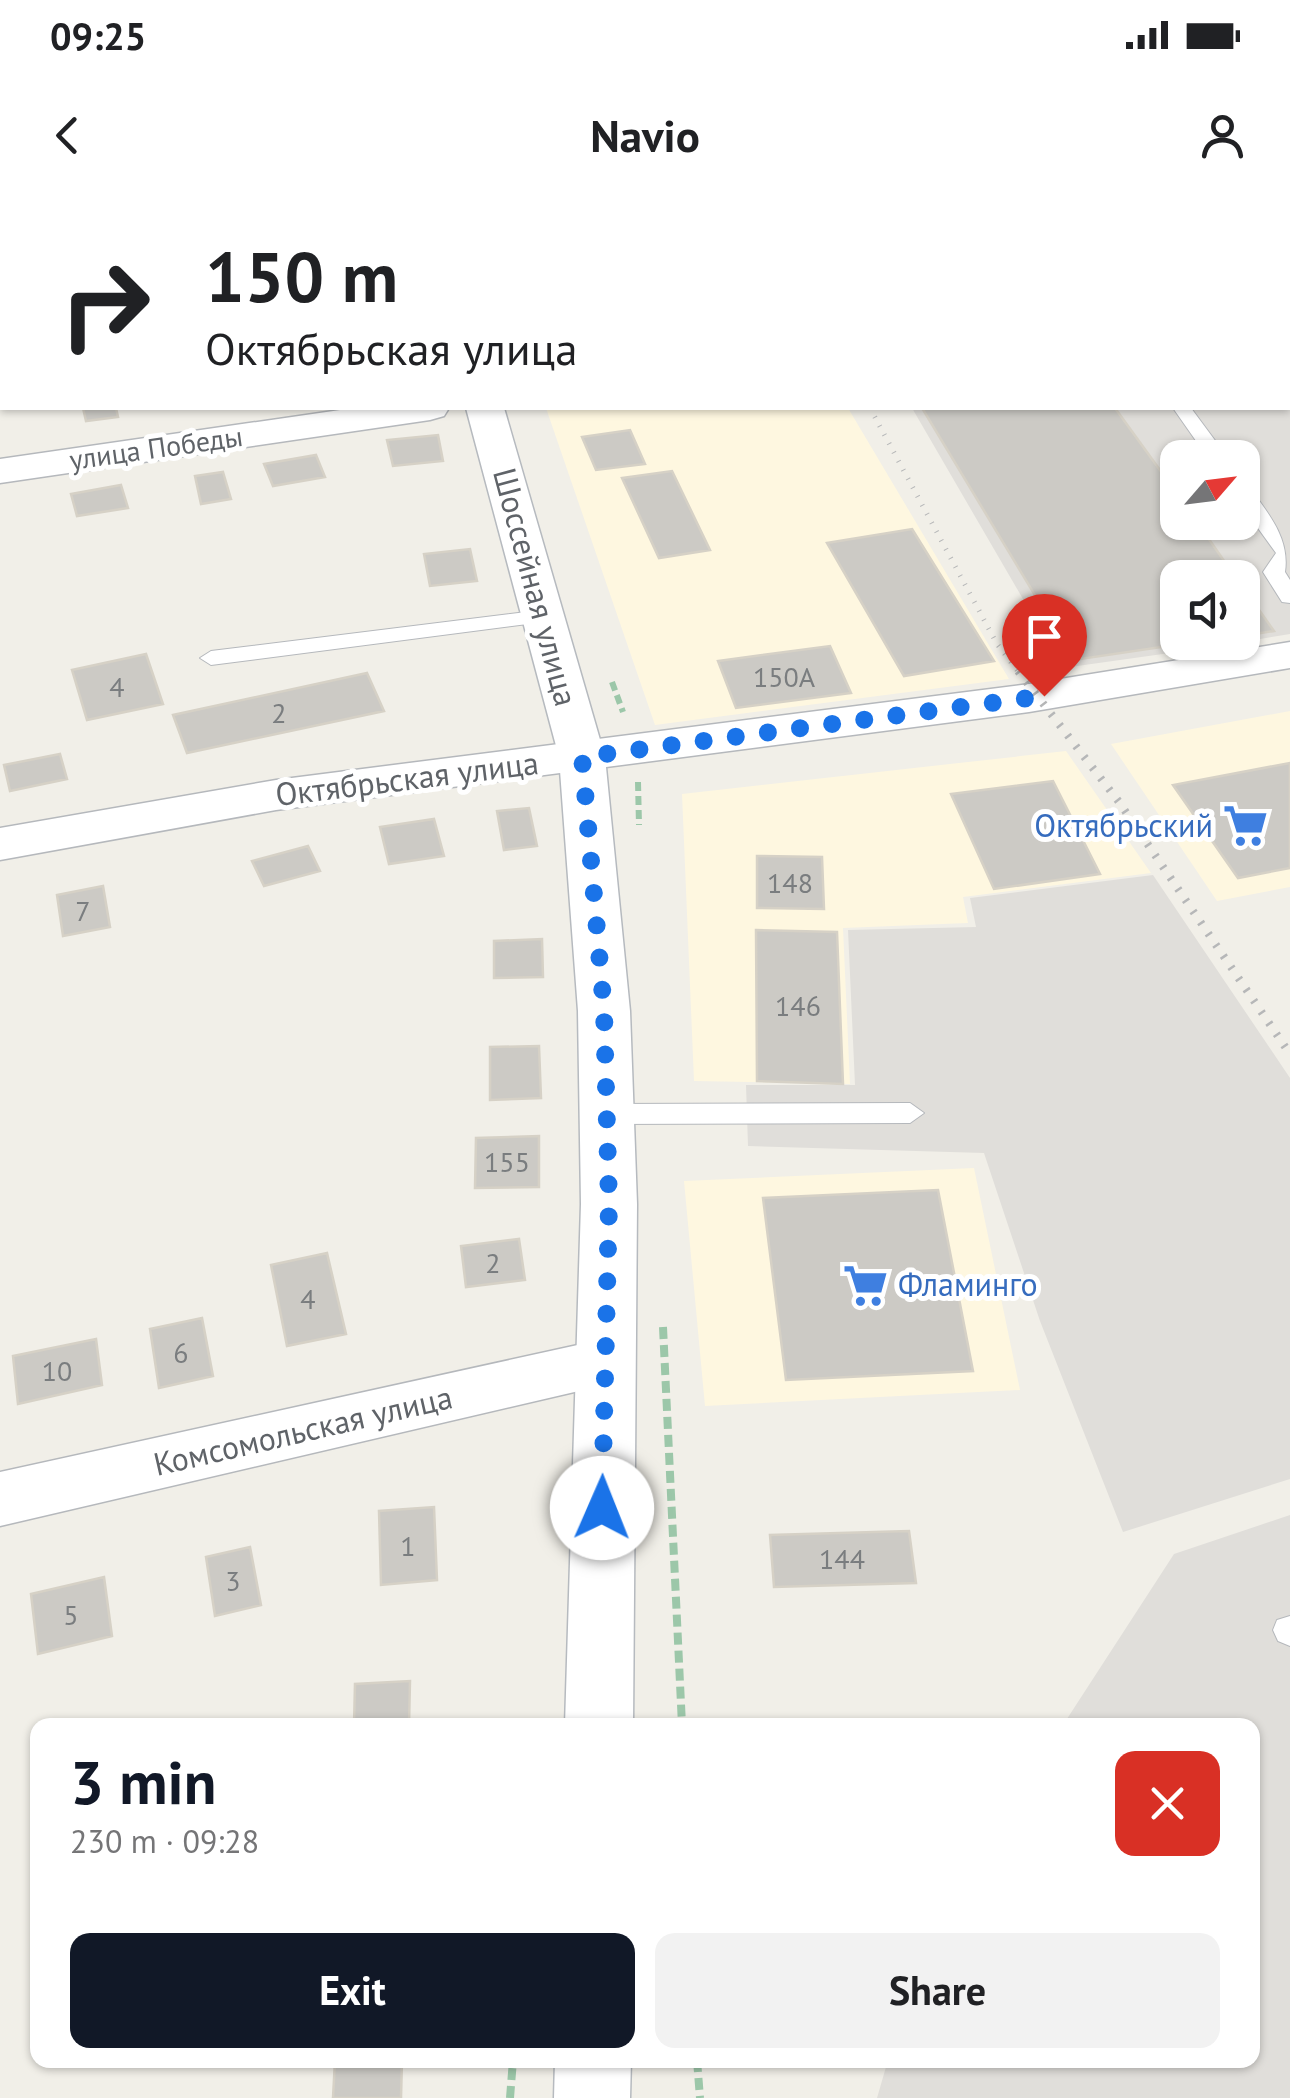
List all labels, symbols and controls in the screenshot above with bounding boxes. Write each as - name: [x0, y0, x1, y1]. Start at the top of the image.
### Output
- text: 09:25: [50, 11, 146, 60]
- text: Navio: [590, 106, 700, 164]
- icon: back: [40, 108, 95, 163]
- icon: person: [1195, 108, 1250, 163]
- text: 150 m: [205, 231, 398, 321]
- icon: right: [40, 240, 170, 370]
- text: Октябрьская улица: [205, 319, 577, 377]
- street label: улица Победы: [67, 417, 245, 478]
- north arrow: [1160, 440, 1260, 540]
- map controls: [1160, 440, 1260, 660]
- street label: Шоссейная улица: [484, 463, 588, 710]
- button: sound: [1160, 560, 1260, 660]
- pin: [1002, 594, 1087, 697]
- icon: arrive: [1017, 609, 1072, 664]
- house number: 150А: [753, 658, 816, 695]
- house number: 4: [109, 668, 125, 705]
- house number: 2: [271, 694, 287, 731]
- street label: Октябрьская улица: [273, 741, 541, 815]
- supermarket icon: Октябрьский: [1222, 802, 1270, 850]
- place label: Октябрьский: [1034, 804, 1213, 846]
- house number: 148: [767, 864, 813, 901]
- house number: 7: [75, 892, 91, 929]
- house number: 146: [775, 987, 821, 1024]
- house number: 155: [484, 1143, 530, 1180]
- house number: 2: [485, 1244, 501, 1281]
- supermarket icon: Фламинго: [841, 1261, 889, 1309]
- place label: Фламинго: [898, 1263, 1038, 1305]
- house number: 4: [300, 1280, 316, 1317]
- house number: 6: [173, 1334, 189, 1371]
- house number: 10: [42, 1352, 72, 1389]
- street label: Комсомольская улица: [149, 1375, 456, 1485]
- position arrow: [550, 1456, 654, 1560]
- house number: 1: [400, 1527, 416, 1564]
- house number: 144: [819, 1540, 865, 1577]
- house number: 3: [225, 1562, 241, 1599]
- house number: 5: [63, 1596, 79, 1633]
- text: 3 min: [70, 1743, 216, 1821]
- button: close: [1115, 1751, 1220, 1856]
- text: 230 m · 09:28: [70, 1820, 259, 1862]
- button: Exit: [70, 1933, 635, 2048]
- button: Share: [655, 1933, 1220, 2048]

